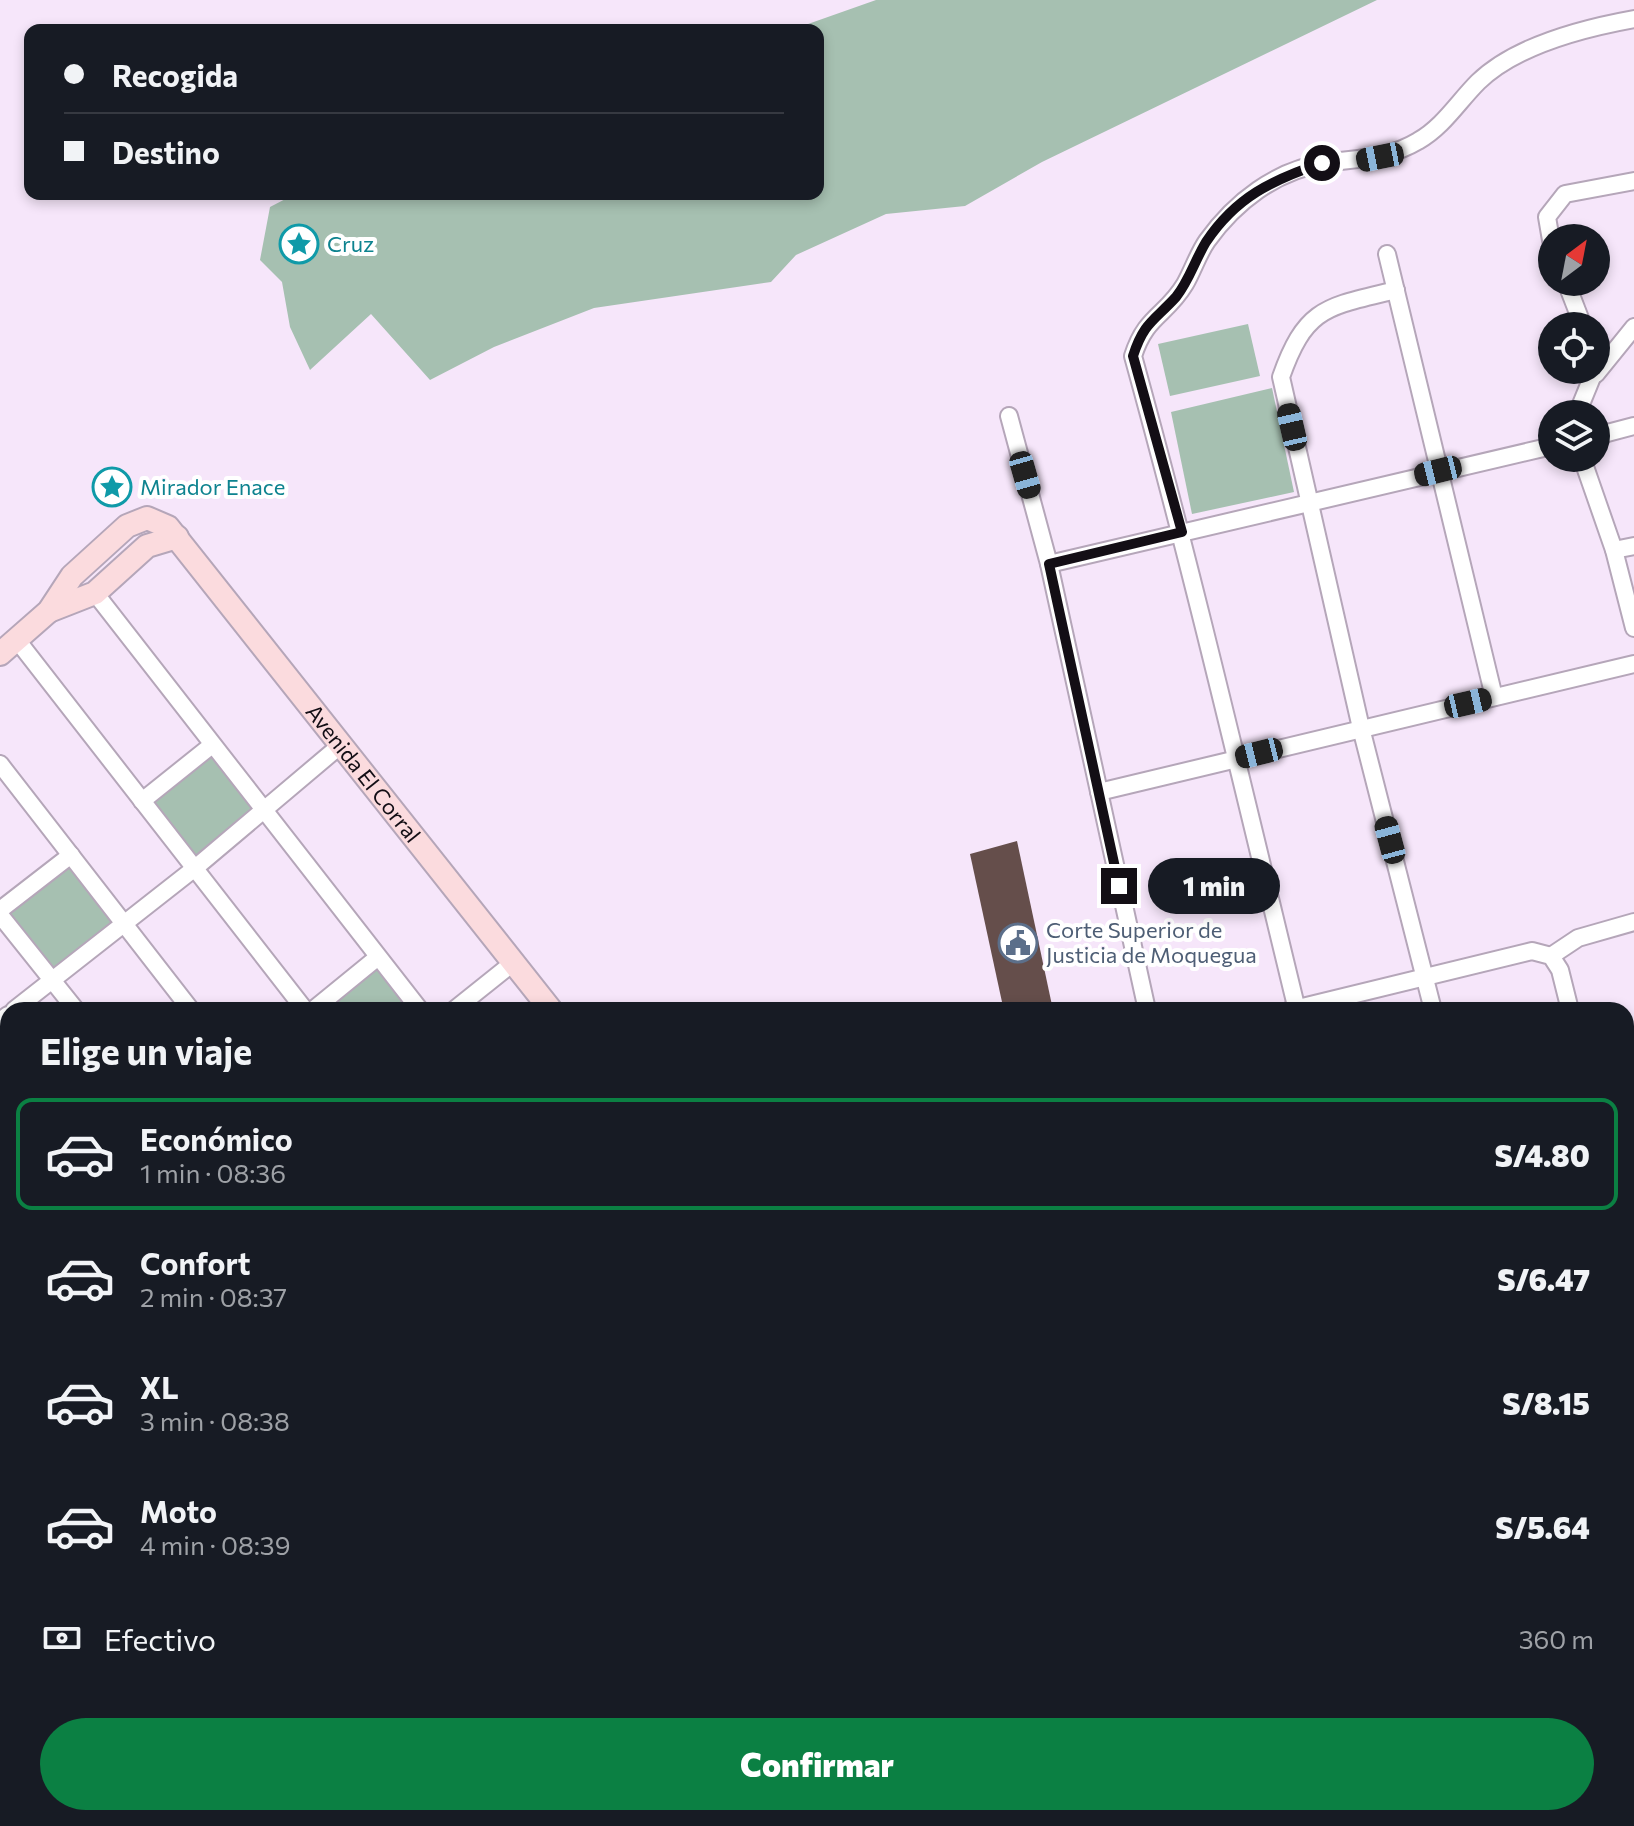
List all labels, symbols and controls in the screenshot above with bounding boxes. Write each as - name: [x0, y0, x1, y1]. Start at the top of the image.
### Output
- text: Recogida: [112, 56, 238, 93]
- text: Destino: [112, 133, 220, 170]
- car: [1354, 141, 1406, 173]
- route start: [1304, 145, 1340, 181]
- place icon: Cruz: [278, 223, 320, 265]
- north arrow: [1538, 224, 1610, 296]
- map controls: [1538, 224, 1610, 472]
- place label: Cruz: [327, 230, 374, 257]
- button: locate: [1538, 312, 1610, 384]
- button: layers: [1538, 400, 1610, 472]
- car: [1275, 401, 1309, 453]
- car: [1007, 449, 1043, 501]
- car: [1412, 454, 1464, 488]
- place icon: Mirador Enace: [91, 466, 133, 508]
- place label: Mirador Enace: [140, 473, 285, 500]
- car: [1442, 686, 1494, 720]
- street label: Avenida El Corral: [300, 698, 427, 848]
- car: [1233, 736, 1285, 770]
- car: [1372, 814, 1408, 866]
- callout: 1 min: [1147, 858, 1279, 914]
- route end: [1101, 868, 1137, 904]
- text: 1 min: [1183, 870, 1245, 901]
- place label: Corte Superior de Justicia de Moquegua: [1046, 916, 1257, 968]
- public building icon: Corte Superior de Justicia de Moquegua: [997, 922, 1039, 964]
- text: Elige un viaje: [40, 1028, 252, 1072]
- icon: car: [44, 1118, 116, 1190]
- text: Económico: [140, 1120, 293, 1157]
- text: S/4.80: [1495, 1136, 1590, 1173]
- text: 1 min · 08:36: [140, 1157, 286, 1188]
- icon: car: [44, 1242, 116, 1314]
- text: Confort: [140, 1244, 251, 1281]
- text: S/6.47: [1497, 1260, 1590, 1297]
- text: 2 min · 08:37: [140, 1281, 287, 1312]
- icon: car: [44, 1366, 116, 1438]
- text: XL: [140, 1368, 179, 1405]
- text: S/8.15: [1502, 1384, 1590, 1421]
- text: 3 min · 08:38: [140, 1405, 290, 1436]
- icon: car: [44, 1490, 116, 1562]
- text: Moto: [140, 1492, 217, 1529]
- text: S/5.64: [1495, 1508, 1590, 1545]
- text: 4 min · 08:39: [140, 1529, 290, 1560]
- icon: cash: [40, 1616, 84, 1660]
- text: Efectivo: [104, 1620, 216, 1657]
- text: 360 m: [1519, 1623, 1594, 1654]
- button: Confirmar: [40, 1718, 1594, 1810]

